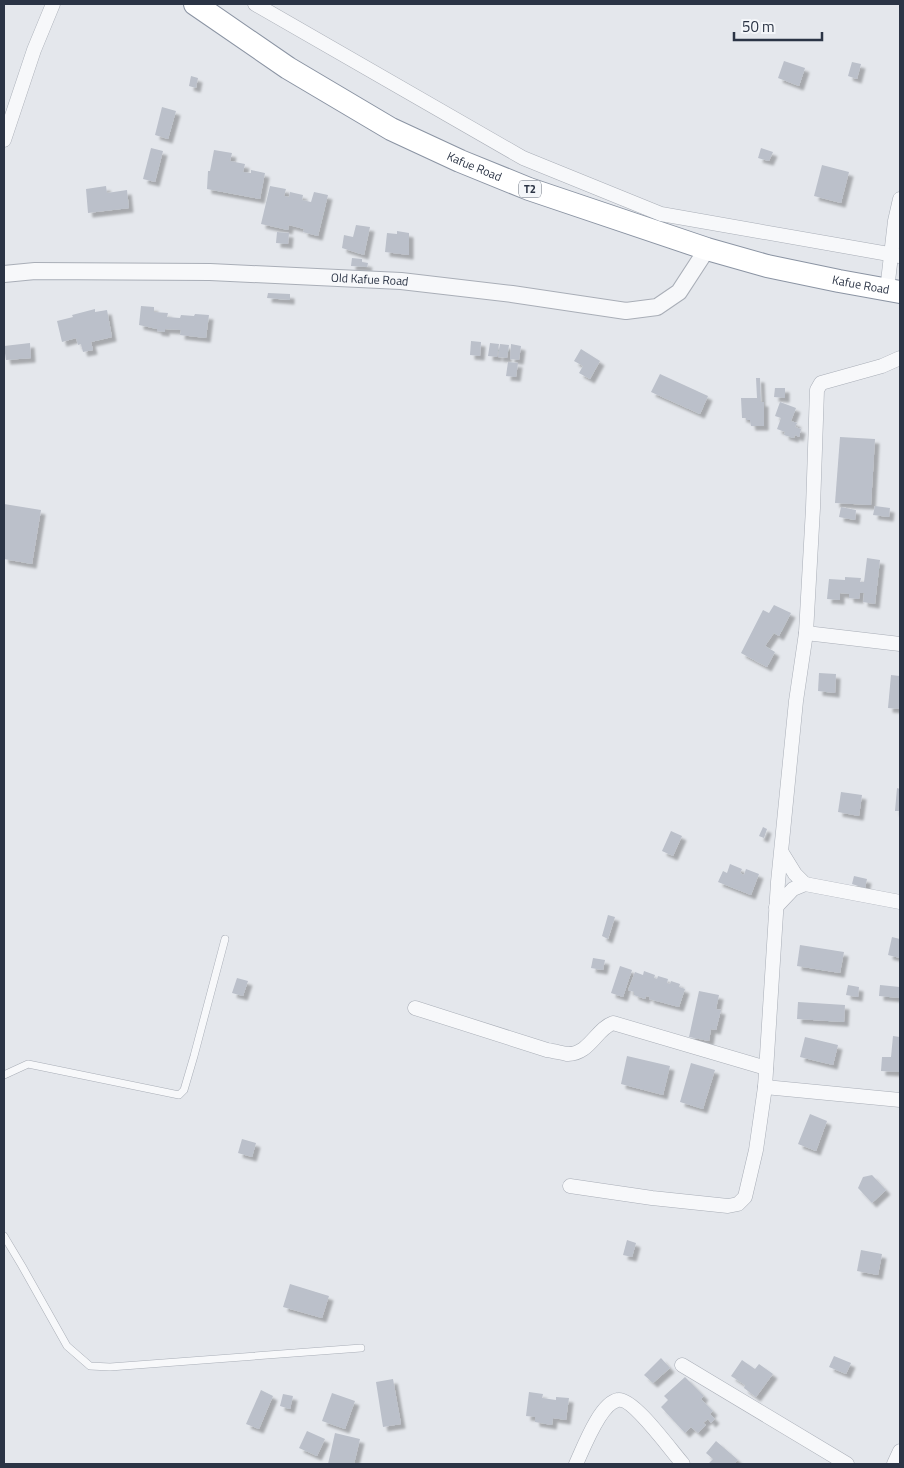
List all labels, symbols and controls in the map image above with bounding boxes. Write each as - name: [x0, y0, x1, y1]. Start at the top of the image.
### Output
- scale bar: [734, 10, 822, 42]
- text: 50 m: [742, 15, 775, 38]
- street label: Kafue Road: [444, 146, 505, 186]
- road number: T2: [519, 180, 541, 198]
- street label: Old Kafue Road: [330, 268, 410, 291]
- street label: Kafue Road: [830, 270, 891, 299]

